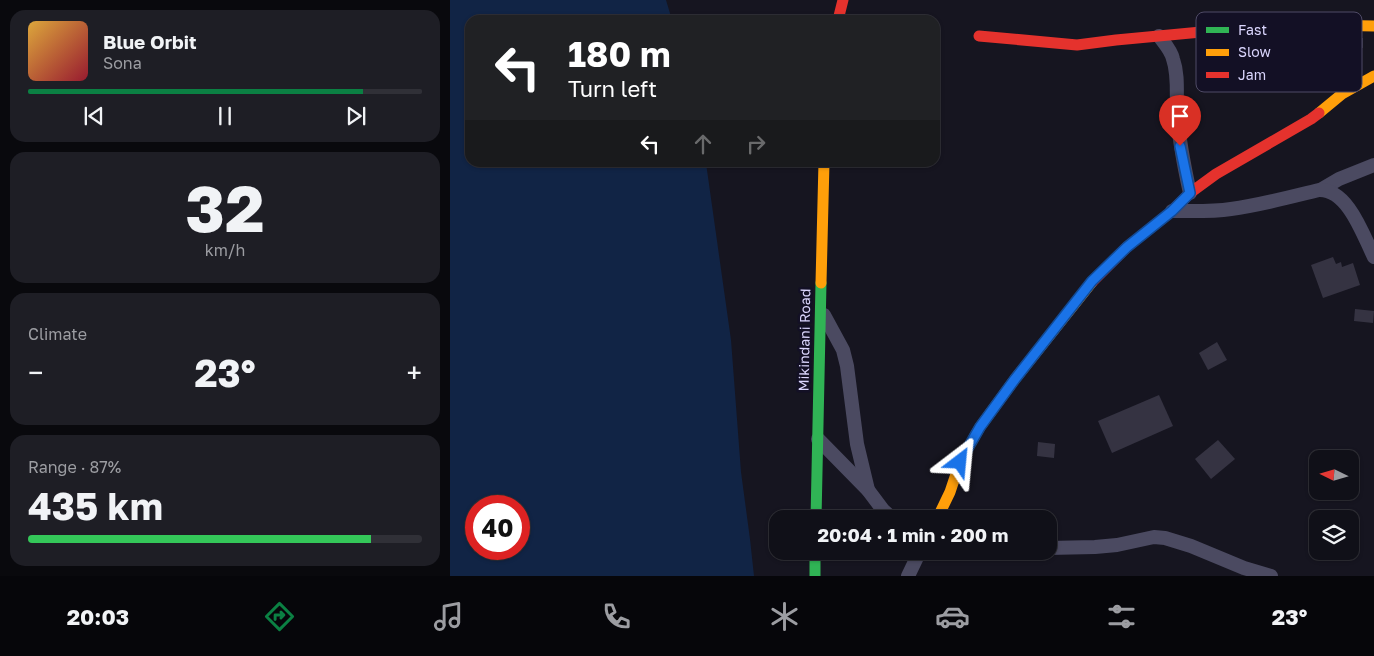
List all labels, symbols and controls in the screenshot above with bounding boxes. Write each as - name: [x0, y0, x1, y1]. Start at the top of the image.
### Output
- legend: [1196, 12, 1362, 92]
- text: Fast: [1238, 21, 1267, 38]
- text: Blue Orbit: [103, 30, 197, 53]
- text: 180 m: [568, 33, 671, 75]
- icon: left: [485, 35, 550, 100]
- text: Slow: [1238, 43, 1271, 60]
- text: Sona: [103, 53, 142, 73]
- text: Jam: [1238, 66, 1266, 83]
- text: Turn left: [568, 75, 657, 102]
- pin: [1159, 95, 1201, 146]
- icon: previous: [80, 102, 108, 130]
- icon: pause: [211, 102, 239, 130]
- icon: next: [342, 102, 370, 130]
- icon: arrive: [1166, 102, 1194, 130]
- icon: left: [636, 130, 664, 158]
- icon: ahead: [689, 130, 717, 158]
- icon: right: [742, 130, 770, 158]
- text: 32: [185, 168, 265, 246]
- text: km/h: [205, 240, 245, 260]
- street label: Mikindani Road: [795, 288, 813, 392]
- text: Climate: [28, 324, 87, 344]
- text: 23°: [194, 350, 256, 395]
- text: −: [28, 356, 43, 389]
- text: +: [407, 356, 422, 389]
- position arrow: [933, 435, 985, 487]
- north arrow: [1309, 450, 1359, 500]
- map controls: [1309, 450, 1359, 560]
- text: Range · 87%: [28, 457, 121, 477]
- text: 435 km: [28, 483, 163, 528]
- speed limit sign: 40: [465, 495, 530, 560]
- button: layers: [1309, 510, 1359, 560]
- text: 20:04 · 1 min · 200 m: [818, 523, 1008, 546]
- icon: directions: [262, 599, 297, 634]
- icon: music: [431, 599, 466, 634]
- icon: phone: [599, 599, 634, 634]
- icon: climate: [767, 599, 802, 634]
- icon: car: [935, 599, 970, 634]
- icon: filters: [1104, 599, 1139, 634]
- text: 20:03: [67, 603, 129, 630]
- text: 23°: [1272, 603, 1307, 630]

